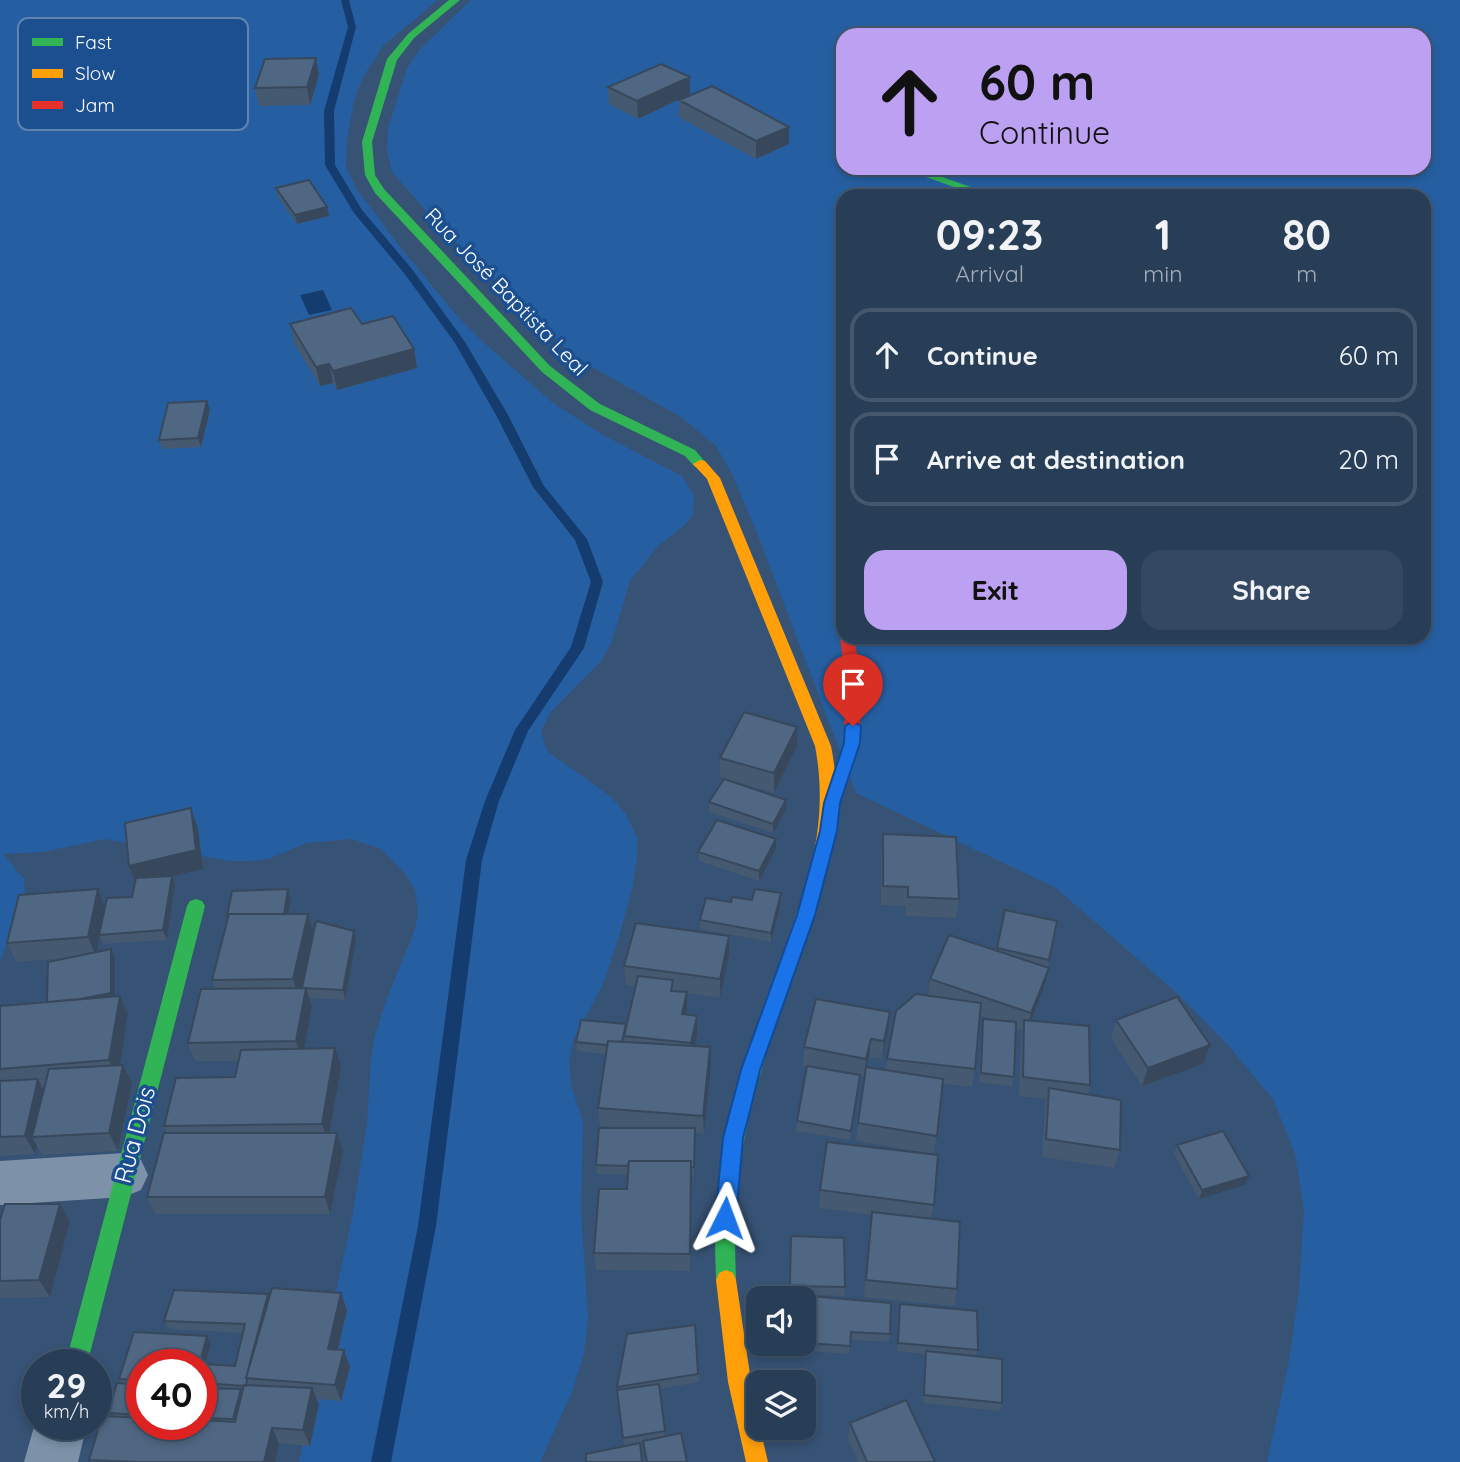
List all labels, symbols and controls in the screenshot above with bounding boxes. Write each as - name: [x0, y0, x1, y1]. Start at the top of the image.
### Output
- legend: [18, 18, 248, 130]
- text: Fast: [75, 30, 112, 54]
- text: 60 m: [979, 51, 1095, 112]
- icon: ahead: [864, 56, 955, 147]
- text: Slow: [75, 61, 116, 85]
- text: Jam: [75, 93, 115, 117]
- text: Continue: [979, 112, 1110, 152]
- street label: Rua José Baptista Leal: [420, 202, 594, 381]
- text: 09:23: [936, 208, 1043, 261]
- text: 1: [1155, 208, 1171, 261]
- text: 80: [1282, 208, 1331, 261]
- text: Arrival: [955, 259, 1024, 288]
- text: min: [1143, 259, 1182, 288]
- text: m: [1296, 259, 1317, 288]
- icon: ahead: [868, 336, 906, 374]
- text: Continue: [927, 339, 1038, 372]
- text: 60 m: [1339, 339, 1399, 372]
- icon: arrive: [868, 440, 906, 478]
- text: Arrive at destination: [927, 443, 1185, 476]
- text: 20 m: [1338, 443, 1399, 476]
- button: Exit: [864, 550, 1127, 630]
- button: Share: [1141, 550, 1403, 630]
- pin: [823, 654, 883, 726]
- icon: arrive: [834, 665, 872, 703]
- street label: Rua Dois: [107, 1083, 161, 1186]
- position arrow: [688, 1181, 762, 1255]
- map controls: [746, 1286, 816, 1440]
- button: sound: [746, 1286, 816, 1356]
- speed limit sign: 40: [126, 1349, 217, 1440]
- text: 29: [47, 1363, 86, 1407]
- button: layers: [746, 1370, 816, 1440]
- text: km/h: [44, 1400, 89, 1423]

